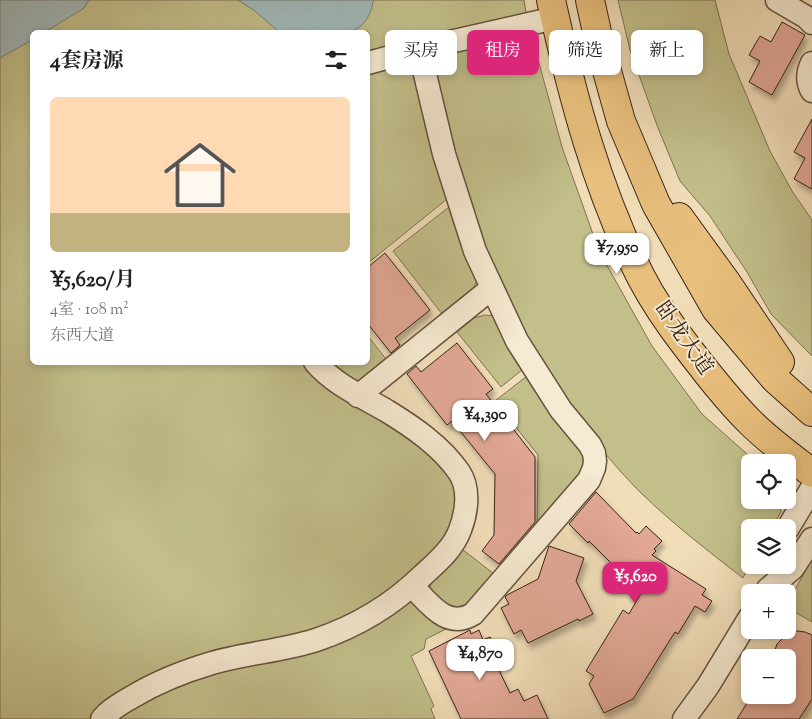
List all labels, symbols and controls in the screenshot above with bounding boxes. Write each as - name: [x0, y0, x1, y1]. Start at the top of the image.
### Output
- chip: 买房: [385, 30, 457, 75]
- chip: 租房: [467, 30, 539, 75]
- chip: 筛选: [549, 30, 621, 75]
- chip: 新上: [631, 30, 703, 75]
- icon: filters: [322, 46, 350, 74]
- text: 4套房源: [50, 47, 124, 77]
- icon: home: [155, 130, 245, 220]
- pin: ¥7,950: [576, 232, 658, 275]
- text: ¥7,950: [595, 237, 639, 260]
- text: ¥5,620/月: [50, 266, 135, 296]
- street label: 卧龙大道: [647, 296, 719, 382]
- text: 4室 · 108 m²: [50, 299, 129, 322]
- text: 东西大道: [50, 325, 114, 348]
- pin: ¥4,390: [444, 400, 526, 442]
- text: ¥4,390: [463, 404, 507, 427]
- map controls: [741, 454, 796, 704]
- button: locate: [741, 454, 796, 509]
- button: layers: [741, 519, 796, 574]
- pin: ¥5,620: [594, 562, 676, 604]
- text: ¥5,620: [613, 566, 657, 589]
- button: +: [741, 584, 796, 639]
- pin: ¥4,870: [439, 638, 521, 681]
- text: ¥4,870: [457, 643, 503, 666]
- button: −: [741, 649, 796, 704]

